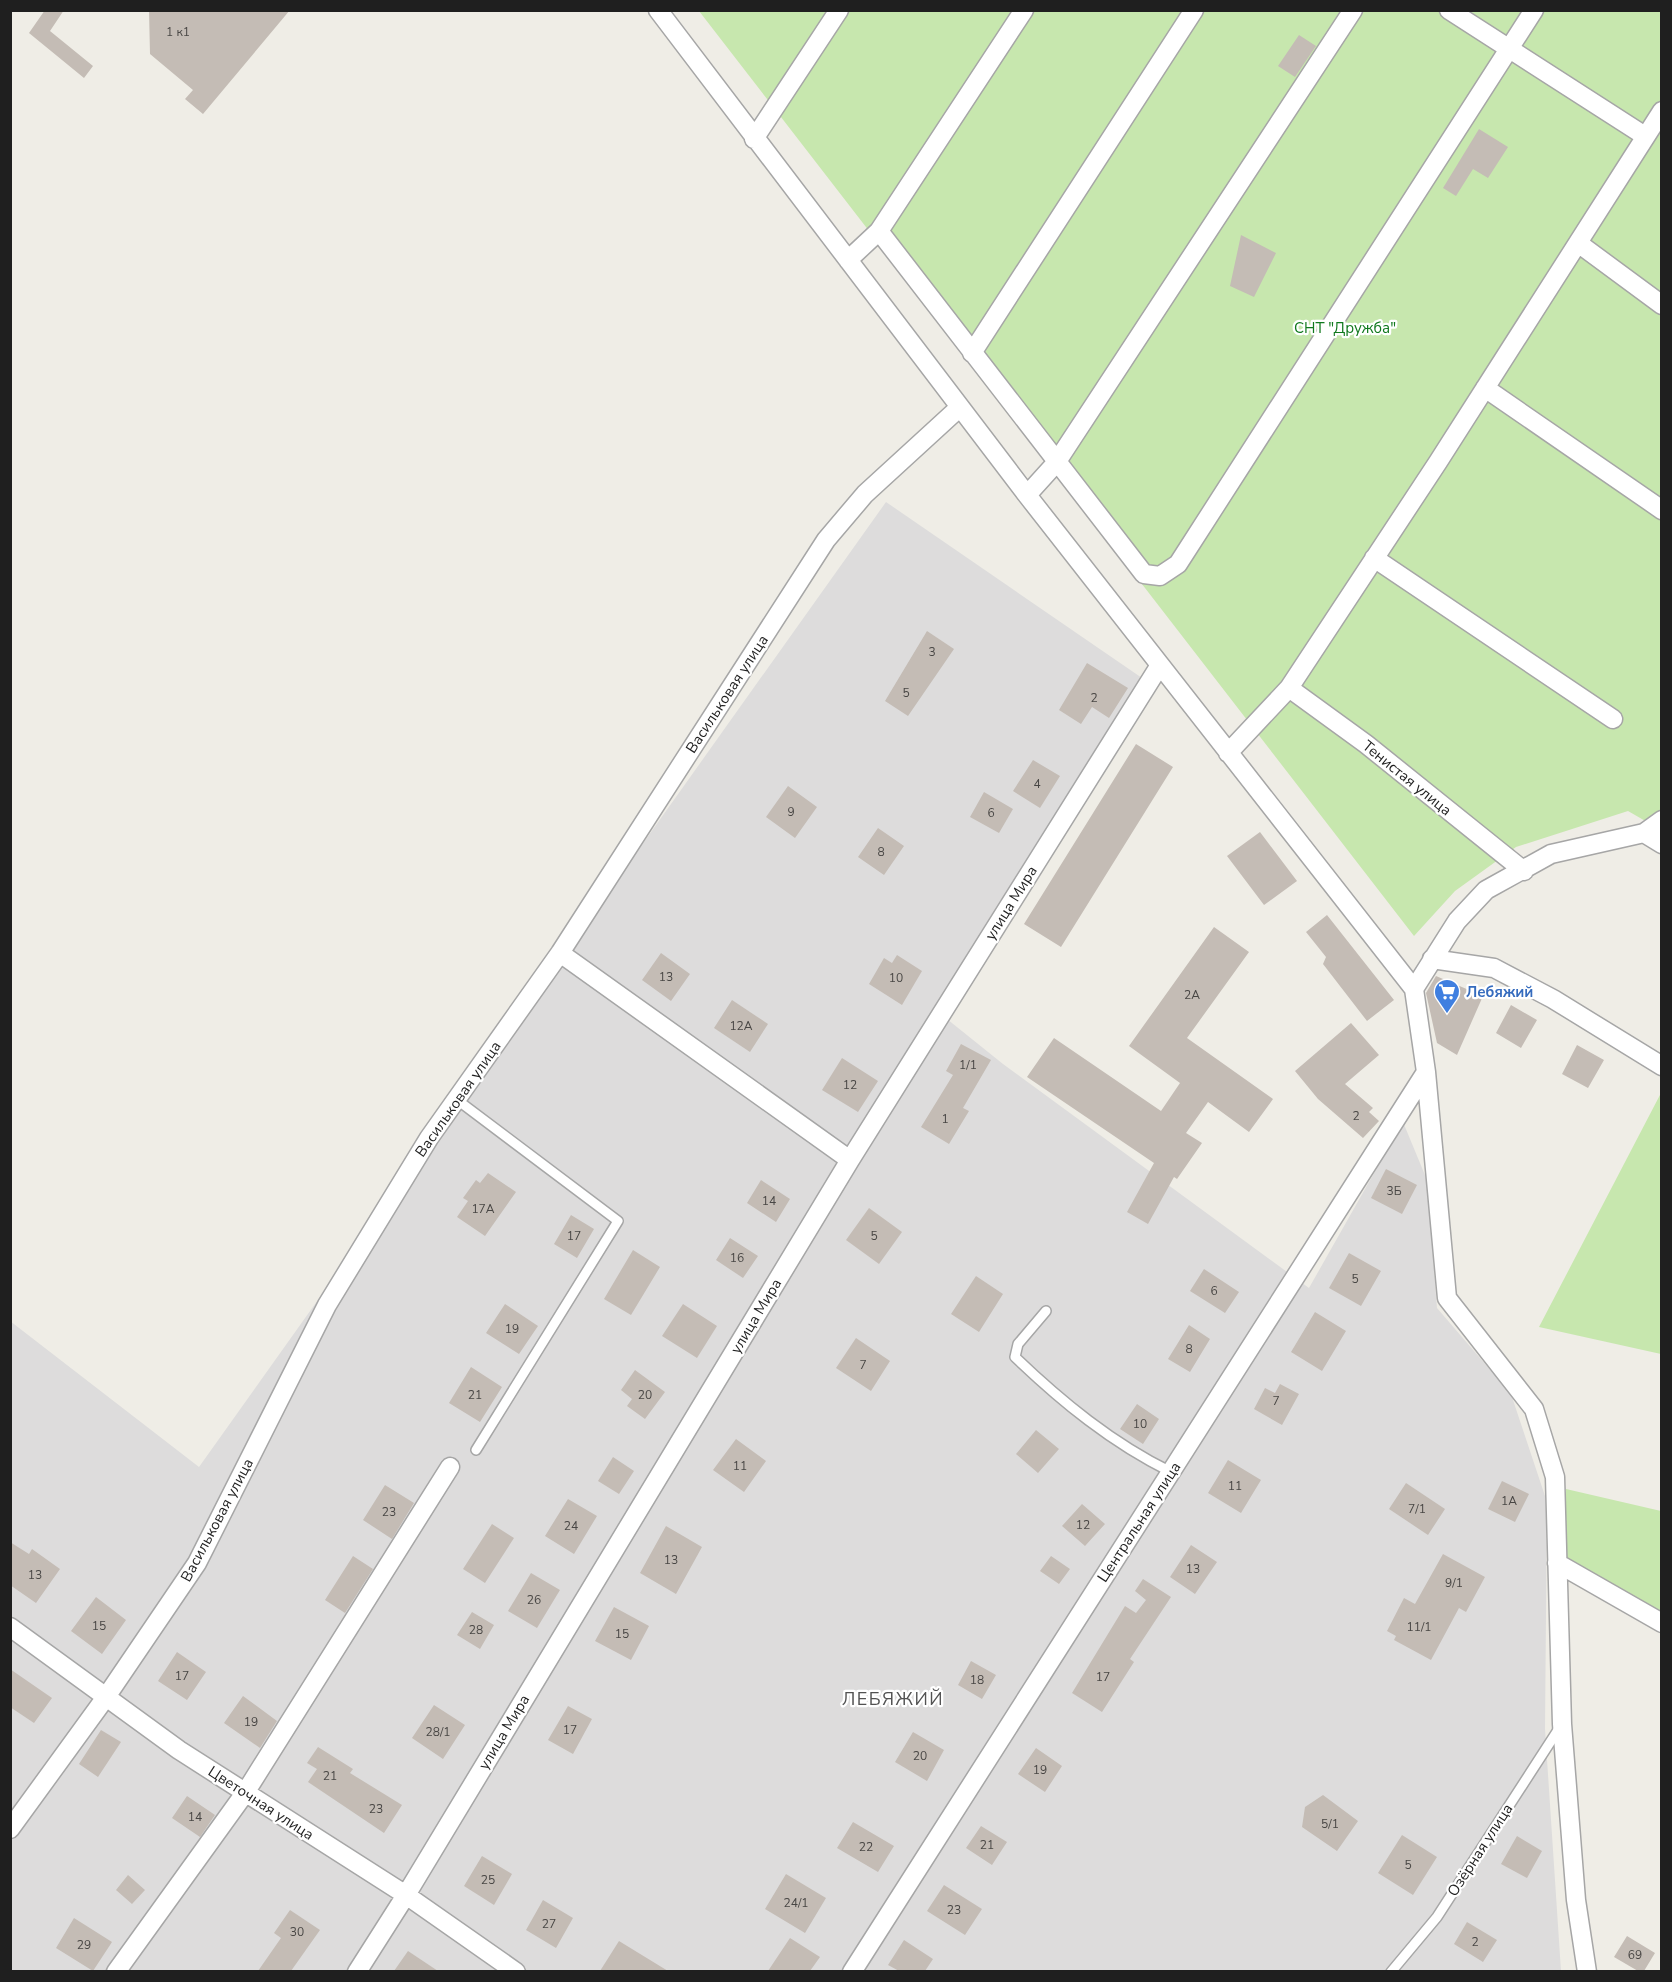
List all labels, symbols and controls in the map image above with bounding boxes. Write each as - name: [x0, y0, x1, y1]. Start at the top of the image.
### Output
- house number: 1 к1: [166, 24, 190, 40]
- park label: СНТ "Дружба": [1294, 318, 1396, 338]
- street label: Васильковая улица: [681, 631, 773, 757]
- house number: 3: [928, 644, 936, 660]
- house number: 5: [902, 685, 910, 701]
- house number: 2: [1090, 690, 1098, 706]
- street label: Тенистая улица: [1358, 736, 1456, 820]
- house number: 4: [1033, 776, 1041, 792]
- house number: 9: [787, 804, 795, 820]
- house number: 6: [987, 805, 995, 821]
- house number: 8: [877, 844, 885, 860]
- street label: улица Мира: [980, 862, 1042, 944]
- house number: 13: [659, 969, 673, 985]
- house number: 10: [889, 970, 903, 986]
- supermarket icon: Лебяжий: [1432, 977, 1462, 1015]
- place label: Лебяжий: [1466, 982, 1533, 1002]
- house number: 2А: [1184, 987, 1200, 1003]
- house number: 12А: [729, 1018, 753, 1034]
- street label: Васильковая улица: [410, 1037, 506, 1161]
- house number: 1/1: [959, 1057, 977, 1073]
- house number: 12: [843, 1077, 857, 1093]
- house number: 2: [1352, 1108, 1360, 1124]
- house number: 1: [941, 1111, 949, 1127]
- house number: 3Б: [1386, 1183, 1402, 1199]
- house number: 14: [762, 1193, 776, 1209]
- house number: 17А: [471, 1201, 495, 1217]
- house number: 17: [567, 1228, 581, 1244]
- house number: 5: [870, 1228, 878, 1244]
- house number: 16: [730, 1250, 744, 1266]
- house number: 5: [1351, 1271, 1359, 1287]
- street label: улица Мира: [726, 1275, 786, 1357]
- house number: 6: [1210, 1283, 1218, 1299]
- house number: 19: [505, 1321, 519, 1337]
- house number: 8: [1185, 1341, 1193, 1357]
- house number: 7: [859, 1357, 867, 1373]
- house number: 21: [468, 1387, 482, 1403]
- house number: 20: [638, 1387, 652, 1403]
- house number: 7: [1272, 1393, 1280, 1409]
- house number: 10: [1133, 1416, 1147, 1432]
- street label: Васильковая улица: [176, 1455, 258, 1585]
- house number: 11: [733, 1458, 747, 1474]
- street label: Центральная улица: [1093, 1458, 1185, 1586]
- house number: 11: [1228, 1478, 1242, 1494]
- house number: 1А: [1501, 1493, 1517, 1509]
- house number: 7/1: [1408, 1501, 1426, 1517]
- house number: 23: [382, 1504, 396, 1520]
- house number: 12: [1076, 1517, 1090, 1533]
- house number: 24: [564, 1518, 578, 1534]
- house number: 13: [664, 1552, 678, 1568]
- house number: 13: [1186, 1561, 1200, 1577]
- house number: 13: [28, 1567, 42, 1583]
- house number: 9/1: [1445, 1575, 1463, 1591]
- house number: 26: [527, 1592, 541, 1608]
- house number: 15: [92, 1618, 106, 1634]
- house number: 11/1: [1407, 1619, 1432, 1635]
- house number: 28: [469, 1622, 483, 1638]
- house number: 15: [615, 1626, 629, 1642]
- house number: 17: [175, 1668, 189, 1684]
- house number: 17: [1096, 1669, 1110, 1685]
- house number: 18: [970, 1672, 984, 1688]
- district label: ЛЕБЯЖИЙ: [842, 1687, 944, 1711]
- street label: улица Мира: [474, 1691, 534, 1773]
- house number: 19: [244, 1714, 258, 1730]
- house number: 17: [563, 1722, 577, 1738]
- house number: 28/1: [426, 1724, 451, 1740]
- house number: 20: [913, 1748, 927, 1764]
- street label: Цветочная улица: [204, 1761, 318, 1845]
- house number: 19: [1033, 1762, 1047, 1778]
- house number: 21: [323, 1768, 337, 1784]
- street label: Озёрная улица: [1443, 1800, 1517, 1900]
- house number: 23: [369, 1801, 383, 1817]
- house number: 14: [188, 1809, 202, 1825]
- house number: 5/1: [1321, 1816, 1339, 1832]
- house number: 21: [980, 1837, 994, 1853]
- house number: 22: [859, 1839, 873, 1855]
- house number: 5: [1404, 1857, 1412, 1873]
- house number: 25: [481, 1872, 495, 1888]
- house number: 24/1: [784, 1895, 809, 1911]
- house number: 23: [947, 1902, 961, 1918]
- house number: 27: [542, 1916, 556, 1932]
- house number: 30: [290, 1924, 304, 1940]
- house number: 2: [1471, 1934, 1479, 1950]
- house number: 29: [77, 1937, 91, 1953]
- house number: 69: [1628, 1947, 1642, 1963]

